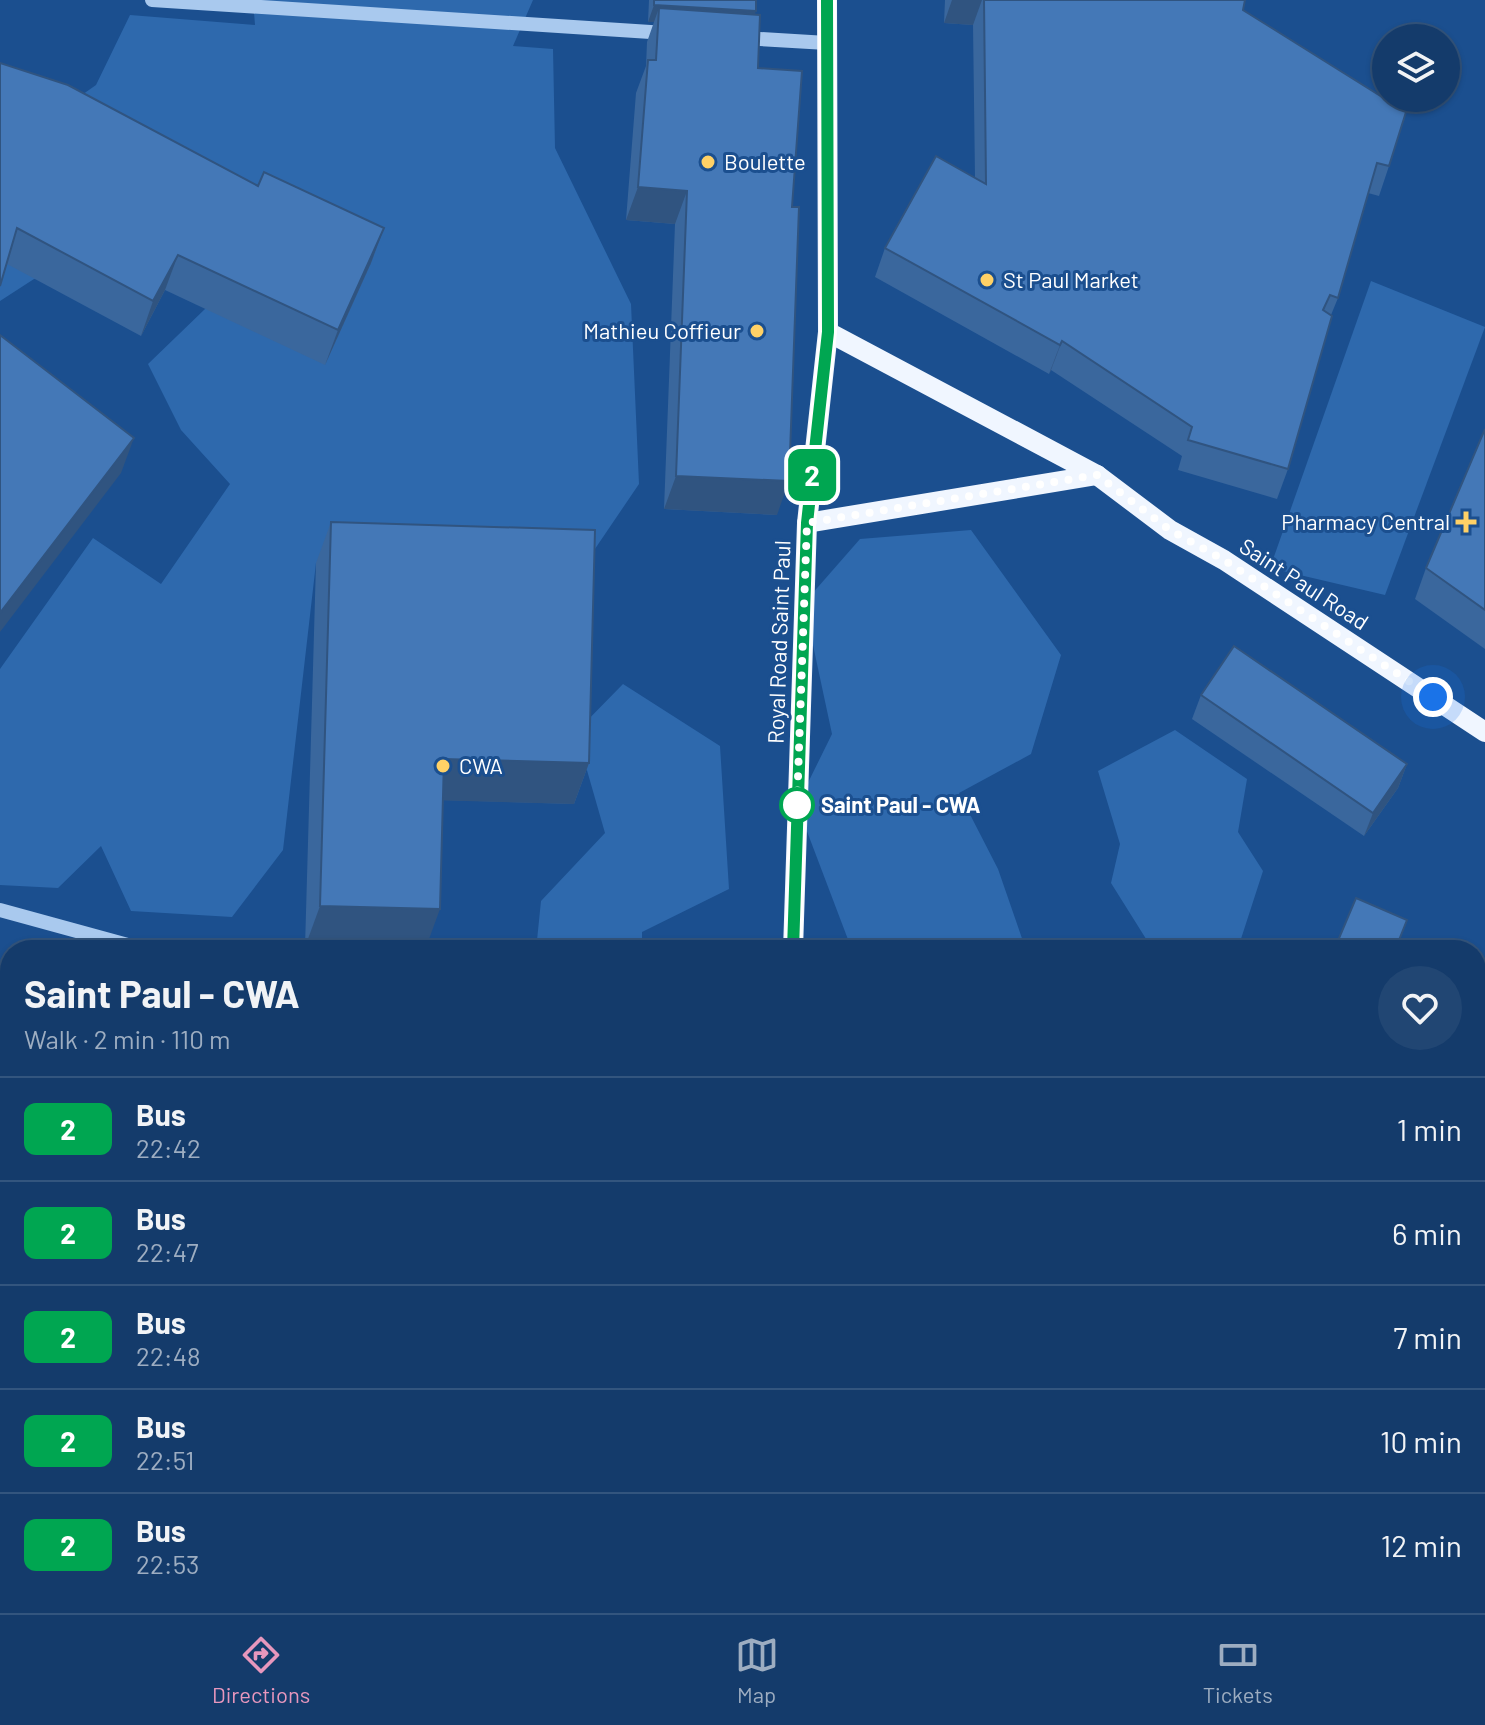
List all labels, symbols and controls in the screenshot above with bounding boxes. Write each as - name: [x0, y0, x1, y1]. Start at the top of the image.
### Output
- map controls: [1372, 24, 1460, 112]
- button: layers: [1372, 24, 1460, 112]
- place label: Boulette: [724, 148, 806, 174]
- marker: Boulette: [699, 153, 717, 171]
- place label: St Paul Market: [1003, 266, 1139, 292]
- marker: St Paul Market: [978, 271, 996, 289]
- place label: Mathieu Coffieur: [583, 317, 741, 343]
- marker: Mathieu Coffieur: [748, 322, 766, 340]
- line badge: 2: [786, 449, 838, 501]
- text: 2: [804, 458, 820, 492]
- place label: Pharmacy Central: [1281, 508, 1450, 534]
- marker: Pharmacy Central: [1457, 513, 1475, 531]
- street label: Saint Paul Road: [1235, 532, 1374, 634]
- street label: Royal Road Saint Paul: [761, 540, 795, 744]
- your location: [1413, 677, 1453, 717]
- place label: CWA: [459, 752, 503, 778]
- marker: CWA: [434, 757, 452, 775]
- marker: Saint Paul - CWA: [780, 788, 814, 822]
- place label: Saint Paul - CWA: [821, 791, 981, 817]
- button: heart: [1378, 966, 1462, 1050]
- text: Saint Paul - CWA: [24, 970, 300, 1016]
- text: Walk · 2 min · 110 m: [24, 1023, 231, 1054]
- text: Bus: [136, 1096, 186, 1132]
- text: 1 min: [1397, 1111, 1462, 1147]
- text: 2: [60, 1112, 76, 1146]
- text: 22:42: [136, 1132, 201, 1163]
- text: Bus: [136, 1200, 186, 1236]
- text: 6 min: [1392, 1215, 1462, 1251]
- text: 2: [60, 1216, 76, 1250]
- text: 22:47: [136, 1236, 199, 1267]
- text: Bus: [136, 1304, 186, 1340]
- text: 7 min: [1393, 1319, 1462, 1355]
- text: 2: [60, 1320, 76, 1354]
- text: 22:48: [136, 1340, 201, 1371]
- text: Bus: [136, 1408, 186, 1444]
- text: 10 min: [1380, 1423, 1462, 1459]
- text: 2: [60, 1424, 76, 1458]
- text: 22:51: [136, 1444, 194, 1475]
- text: Bus: [136, 1512, 186, 1548]
- text: 12 min: [1381, 1527, 1462, 1563]
- text: 2: [60, 1528, 76, 1562]
- text: 22:53: [136, 1548, 199, 1579]
- tab: Directions: [212, 1633, 310, 1707]
- tab: Map: [735, 1633, 779, 1707]
- tab: Tickets: [1203, 1633, 1273, 1707]

